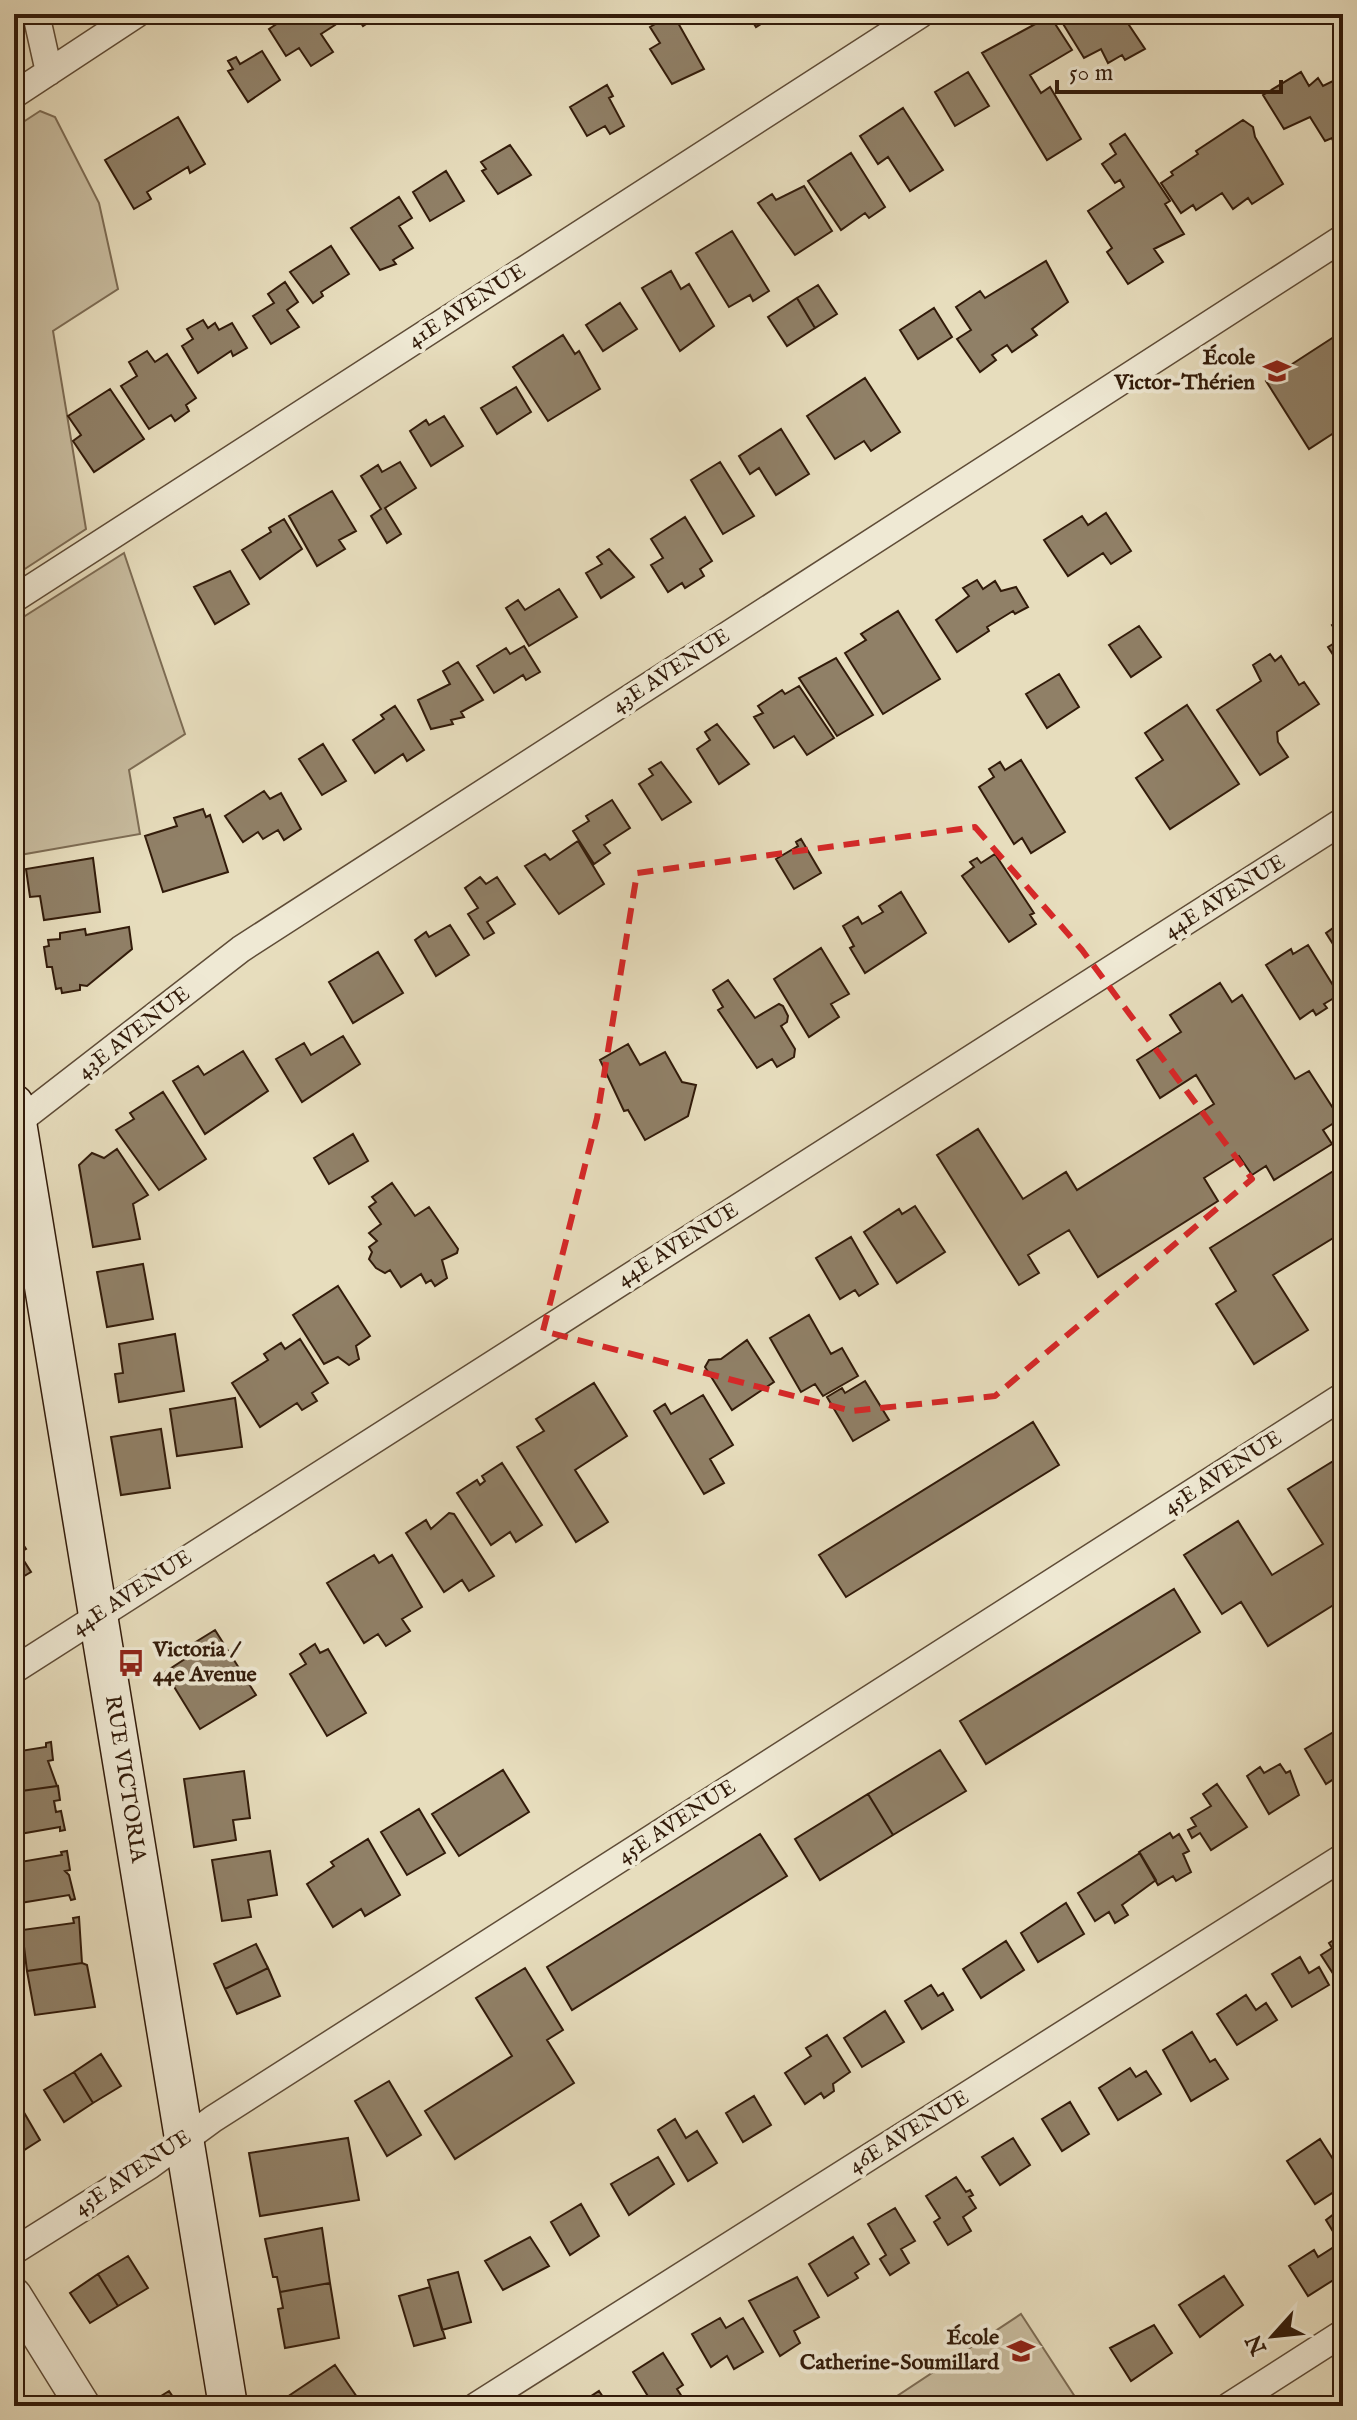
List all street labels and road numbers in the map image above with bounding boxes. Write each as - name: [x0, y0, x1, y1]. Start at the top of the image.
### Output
- street label: 41E AVENUE: [403, 257, 531, 355]
- street label: 43E AVENUE: [607, 622, 735, 720]
- street label: 44E AVENUE: [1159, 849, 1291, 945]
- street label: 43E AVENUE: [72, 980, 196, 1086]
- street label: 44E AVENUE: [612, 1197, 744, 1293]
- street label: 45E AVENUE: [1159, 1424, 1287, 1522]
- street label: 44E AVENUE: [66, 1544, 198, 1642]
- street label: RUE VICTORIA: [98, 1693, 152, 1866]
- street label: 45E AVENUE: [613, 1773, 741, 1871]
- street label: 46E AVENUE: [844, 2084, 974, 2180]
- street label: 45E AVENUE: [69, 2124, 197, 2222]

